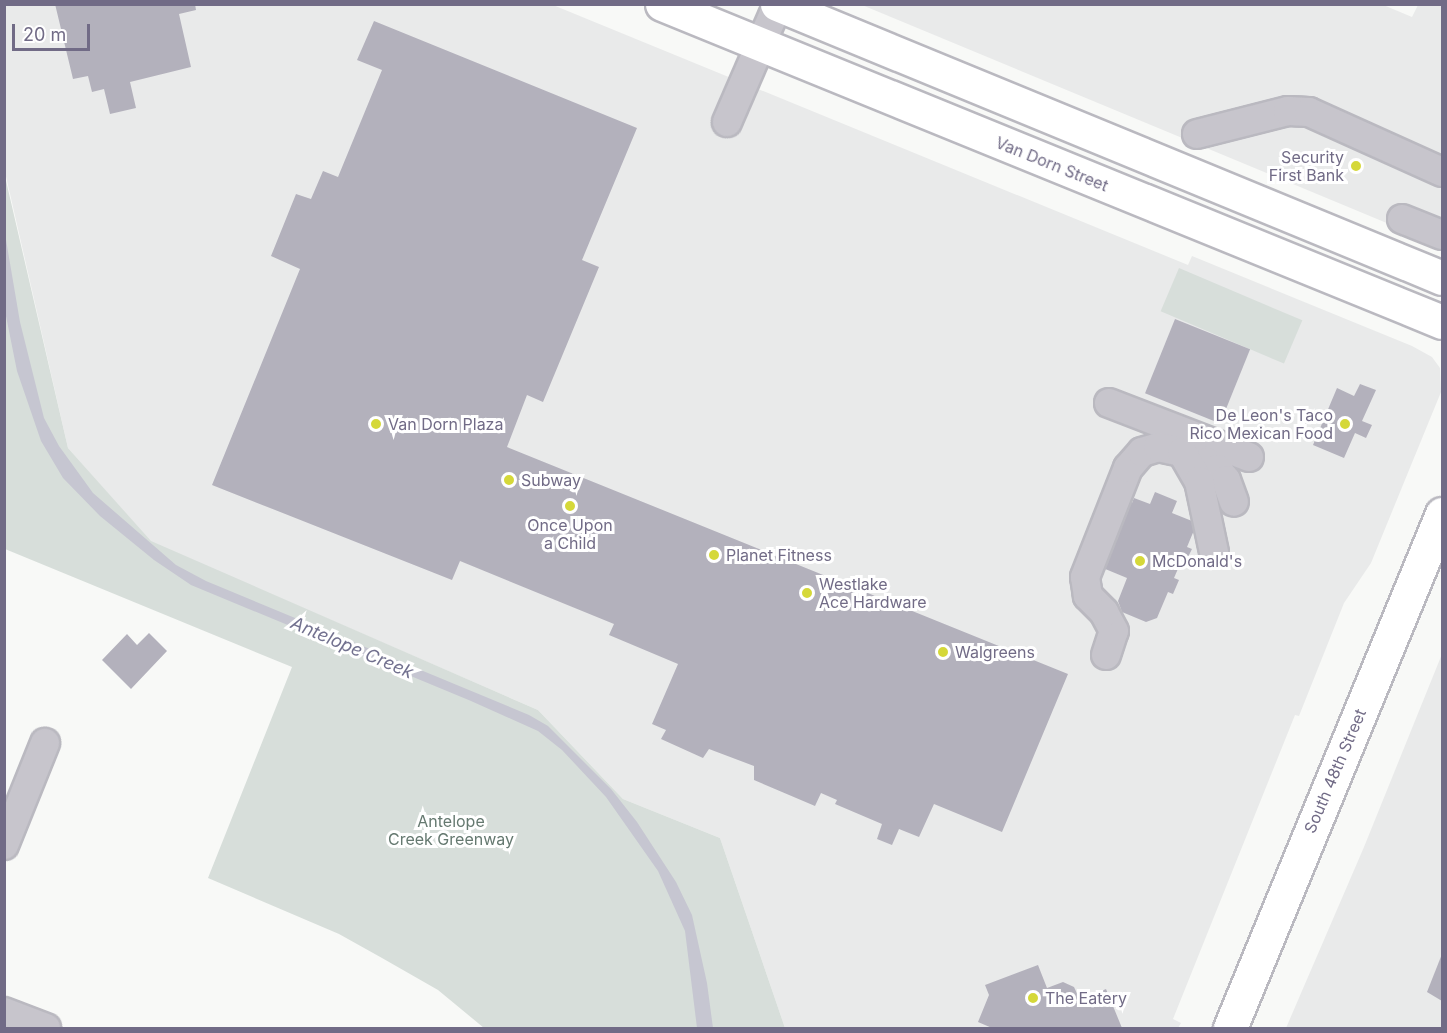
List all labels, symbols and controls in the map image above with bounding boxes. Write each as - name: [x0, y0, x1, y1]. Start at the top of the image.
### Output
- scale bar: [15, 12, 93, 50]
- text: 20 m: [23, 24, 66, 45]
- street label: Van Dorn Street: [993, 133, 1111, 195]
- place label: Security First Bank: [1269, 147, 1344, 185]
- marker: Security First Bank: [1349, 159, 1363, 173]
- place label: De Leon's Taco Rico Mexican Food: [1190, 405, 1333, 443]
- place label: Van Dorn Plaza: [388, 414, 503, 434]
- marker: Van Dorn Plaza: [369, 417, 383, 431]
- marker: De Leon's Taco Rico Mexican Food: [1338, 417, 1352, 431]
- place label: Subway: [521, 470, 581, 490]
- marker: Subway: [502, 473, 516, 487]
- marker: Once Upon a Child: [563, 499, 577, 513]
- place label: Once Upon a Child: [527, 515, 613, 553]
- place label: Planet Fitness: [726, 545, 832, 565]
- marker: Planet Fitness: [707, 548, 721, 562]
- place label: McDonald's: [1152, 551, 1242, 571]
- marker: McDonald's: [1133, 554, 1147, 568]
- place label: Westlake Ace Hardware: [819, 574, 927, 612]
- marker: Westlake Ace Hardware: [800, 586, 814, 600]
- water label: Antelope Creek: [287, 612, 417, 684]
- place label: Walgreens: [955, 642, 1035, 662]
- marker: Walgreens: [936, 645, 950, 659]
- street label: South 48th Street: [1300, 706, 1370, 836]
- park label: Antelope Creek Greenway: [388, 811, 514, 849]
- place label: The Eatery: [1045, 988, 1127, 1008]
- marker: The Eatery: [1026, 991, 1040, 1005]

